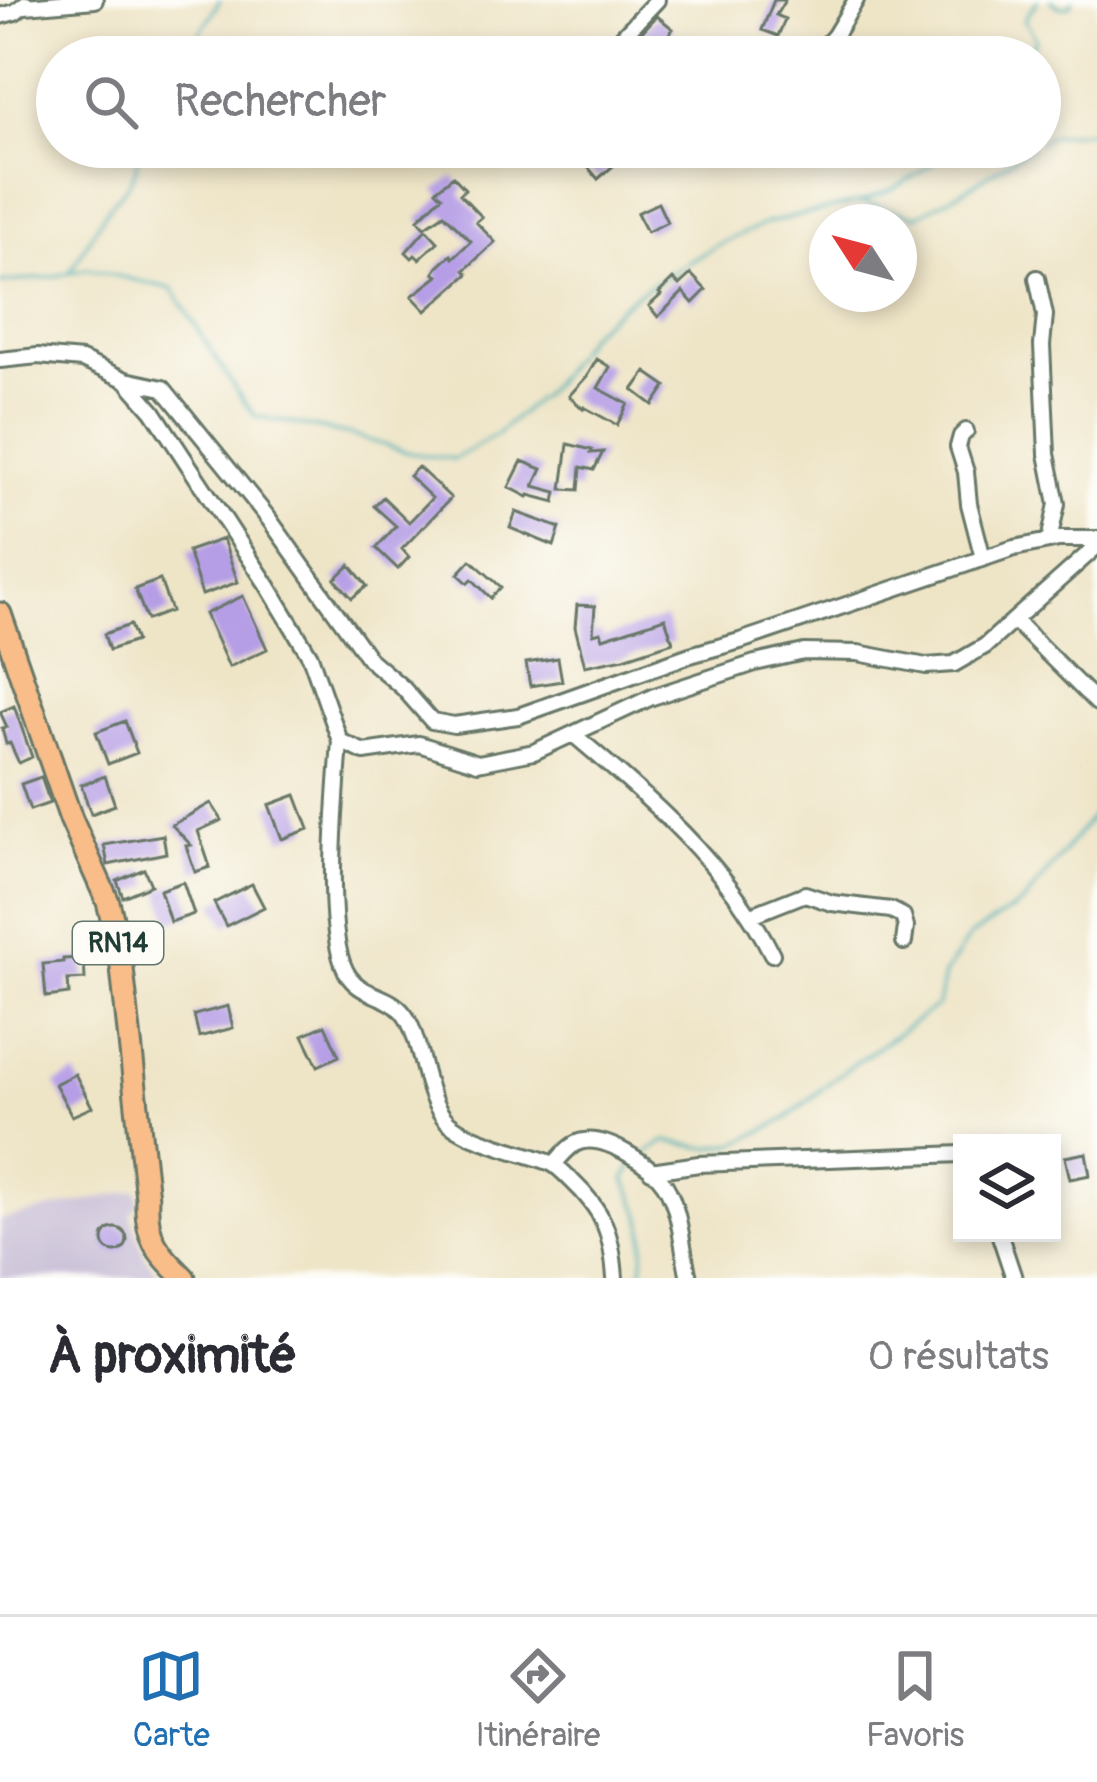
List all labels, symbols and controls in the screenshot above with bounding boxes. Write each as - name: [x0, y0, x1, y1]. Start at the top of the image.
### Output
- search box: [36, 36, 1061, 168]
- icon: search: [78, 69, 144, 135]
- text: Rechercher: [174, 74, 387, 130]
- north arrow: [809, 204, 917, 312]
- road number: RN14: [73, 922, 163, 964]
- map controls: [953, 1134, 1061, 1242]
- button: layers: [953, 1134, 1061, 1242]
- text: À proximité: [48, 1324, 297, 1388]
- text: 0 résultats: [868, 1332, 1049, 1381]
- tab: Carte: [133, 1643, 210, 1756]
- tab: Itinéraire: [476, 1643, 600, 1756]
- tab: Favoris: [866, 1643, 964, 1756]

